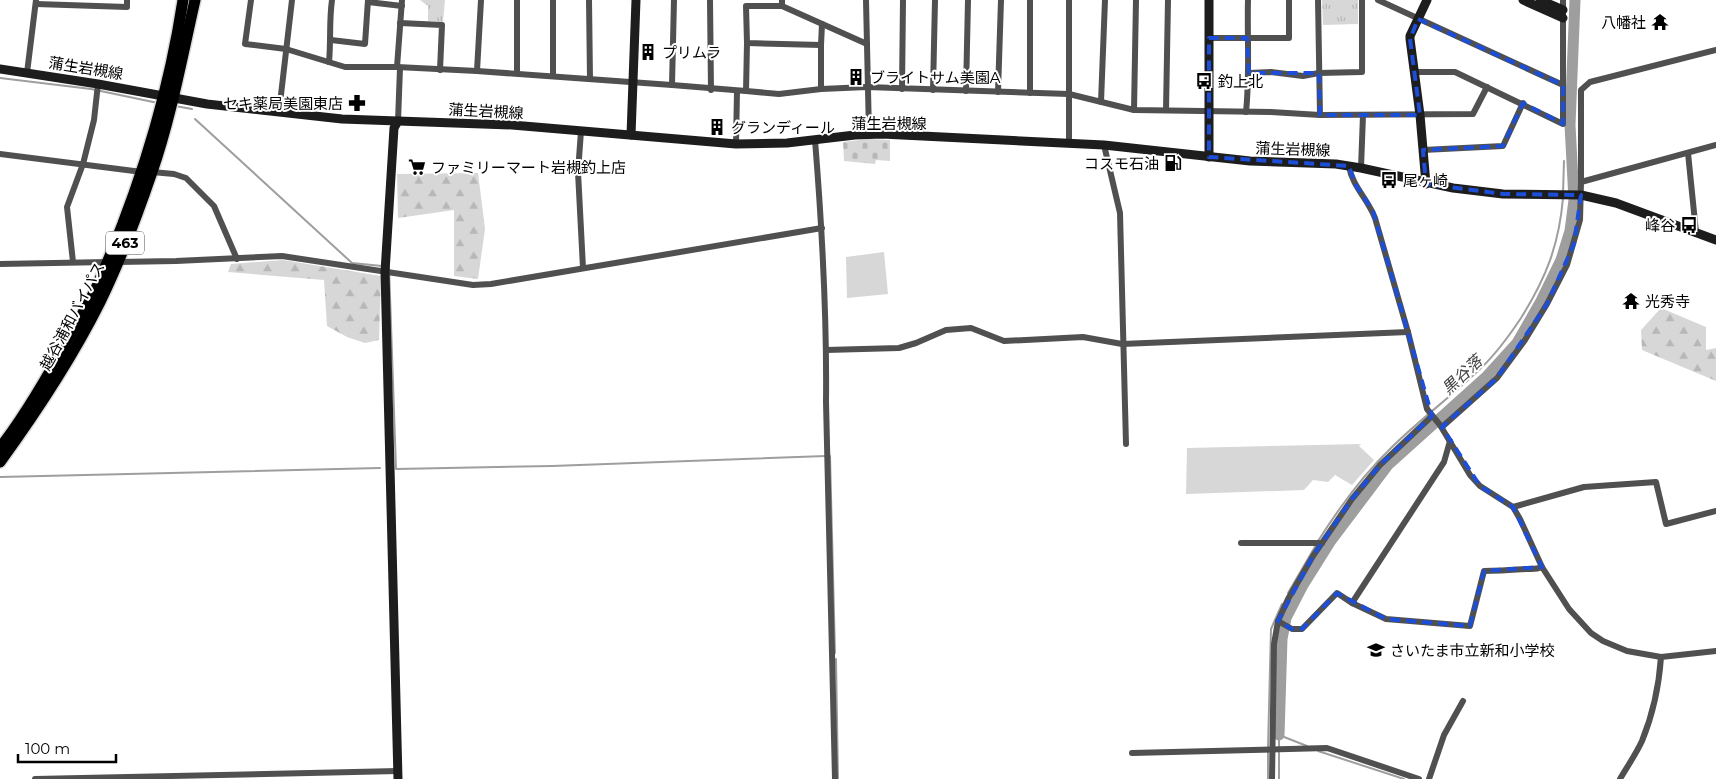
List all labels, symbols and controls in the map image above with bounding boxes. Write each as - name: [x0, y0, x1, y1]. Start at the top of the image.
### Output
- temple icon: 八幡社: [1650, 12, 1670, 32]
- place label: 八幡社: [1601, 13, 1646, 32]
- building icon: プリムラ: [638, 42, 658, 62]
- place label: プリムラ: [662, 43, 721, 62]
- street label: 蒲生岩槻線: [47, 53, 125, 83]
- building icon: ブライトサム美園A: [846, 67, 866, 87]
- place label: ブライトサム美園A: [870, 68, 1001, 87]
- bus stop icon: 釣上北: [1194, 71, 1214, 91]
- place label: 釣上北: [1218, 72, 1263, 91]
- pharmacy icon: セキ薬局美園東店: [347, 93, 367, 113]
- place label: セキ薬局美園東店: [223, 94, 343, 113]
- street label: 蒲生岩槻線: [448, 100, 524, 122]
- street label: 蒲生岩槻線: [851, 114, 927, 133]
- building icon: グランディール: [707, 117, 727, 137]
- place label: グランディール: [731, 118, 835, 137]
- street label: 蒲生岩槻線: [1255, 138, 1331, 160]
- fuel station icon: コスモ石油: [1163, 153, 1183, 173]
- place label: コスモ石油: [1084, 154, 1159, 173]
- supermarket icon: ファミリーマート岩槻釣上店: [407, 157, 427, 177]
- place label: ファミリーマート岩槻釣上店: [431, 158, 626, 177]
- bus stop icon: 尾ヶ崎: [1379, 170, 1399, 190]
- place label: 尾ヶ崎: [1403, 171, 1448, 190]
- bus stop icon: 峰谷: [1679, 215, 1699, 235]
- place label: 峰谷: [1645, 216, 1675, 235]
- road number: 463: [106, 232, 144, 254]
- street label: 越谷浦和バイパス: [35, 259, 108, 374]
- temple icon: 光秀寺: [1621, 291, 1641, 311]
- place label: 光秀寺: [1645, 292, 1690, 311]
- water label: 黒谷落: [1438, 350, 1488, 398]
- school or university icon: さいたま市立新和小学校: [1366, 640, 1386, 660]
- place label: さいたま市立新和小学校: [1390, 641, 1555, 660]
- scale bar: [18, 732, 115, 764]
- text: 100 m: [25, 739, 70, 758]

